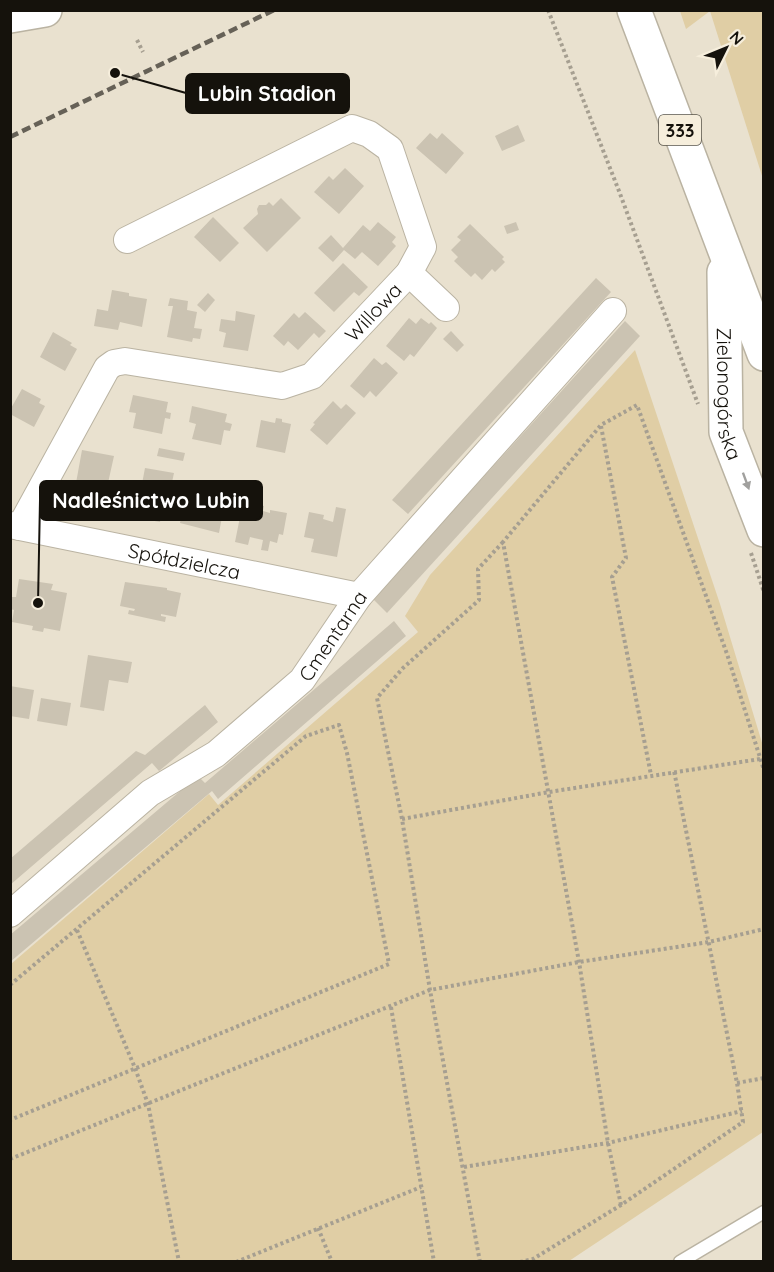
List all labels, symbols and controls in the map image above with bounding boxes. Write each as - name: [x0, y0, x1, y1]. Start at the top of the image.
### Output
- north arrow: [696, 18, 756, 78]
- text: N: [726, 27, 748, 49]
- callout: Lubin Stadion: [186, 74, 349, 113]
- text: Lubin Stadion: [198, 80, 336, 106]
- road number: 333: [659, 115, 701, 145]
- street label: Willowa: [339, 277, 406, 346]
- street label: Zielonogórska: [712, 327, 748, 463]
- one-way arrow: [741, 472, 751, 490]
- callout: Nadleśnictwo Lubin: [40, 481, 262, 520]
- text: Nadleśnictwo Lubin: [52, 487, 250, 513]
- street label: Spółdzielcza: [126, 537, 243, 584]
- street label: Cmentarna: [293, 585, 372, 686]

